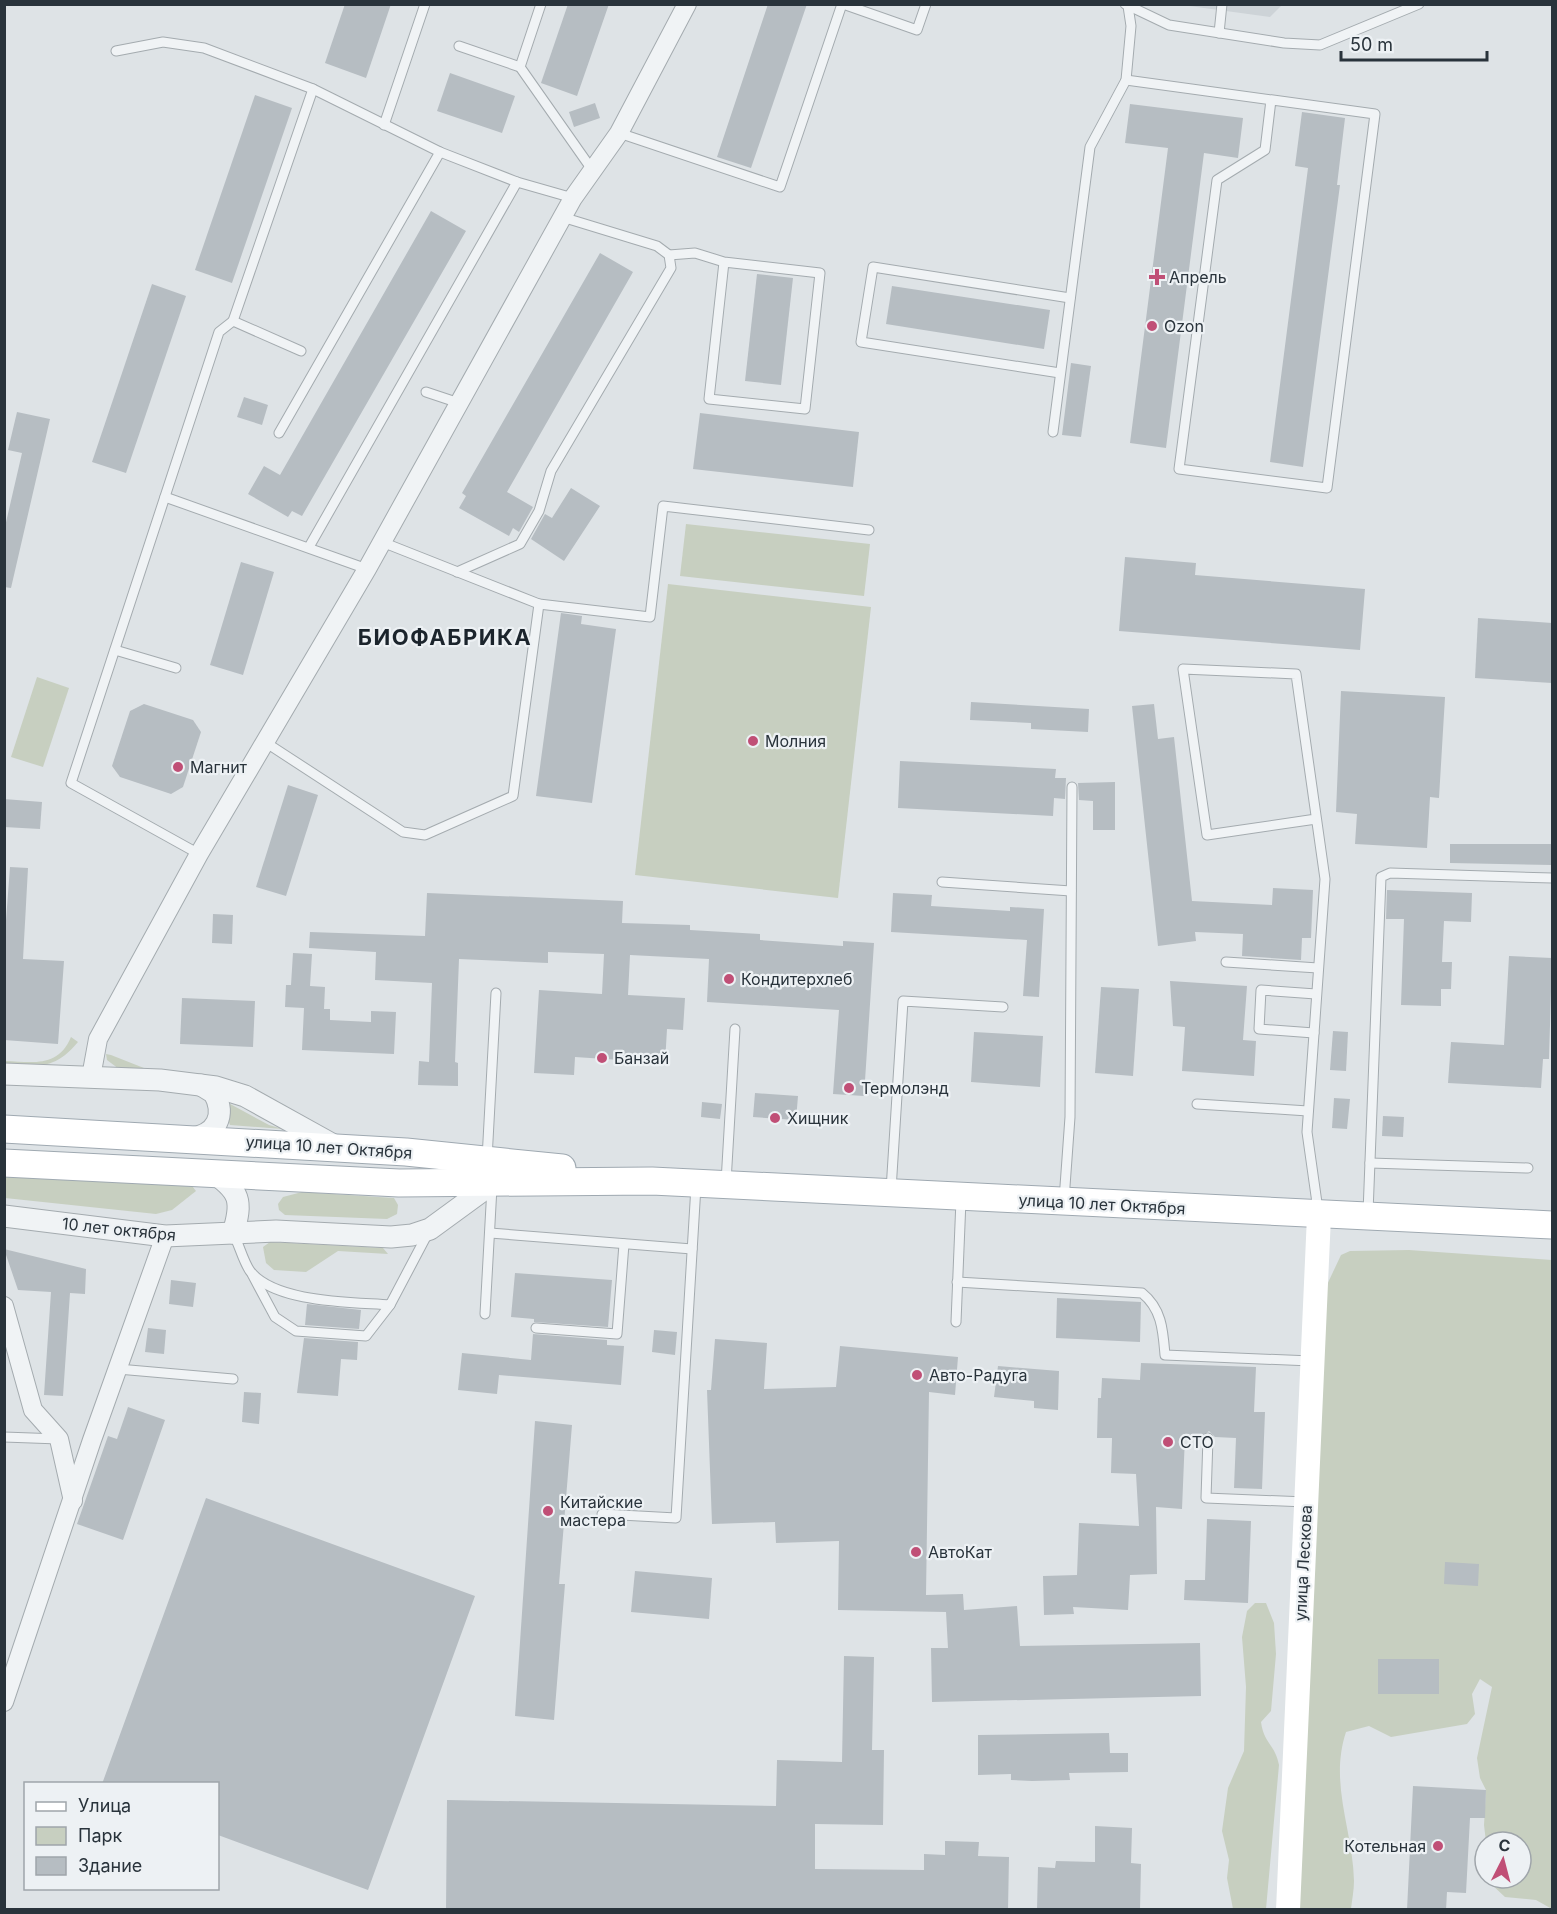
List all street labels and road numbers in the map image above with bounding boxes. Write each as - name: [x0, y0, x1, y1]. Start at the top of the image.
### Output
- street label: улица 10 лет Октября: [245, 1131, 413, 1163]
- street label: улица 10 лет Октября: [1018, 1190, 1186, 1218]
- street label: 10 лет октября: [61, 1213, 177, 1245]
- street label: улица Лескова: [1290, 1504, 1316, 1622]

